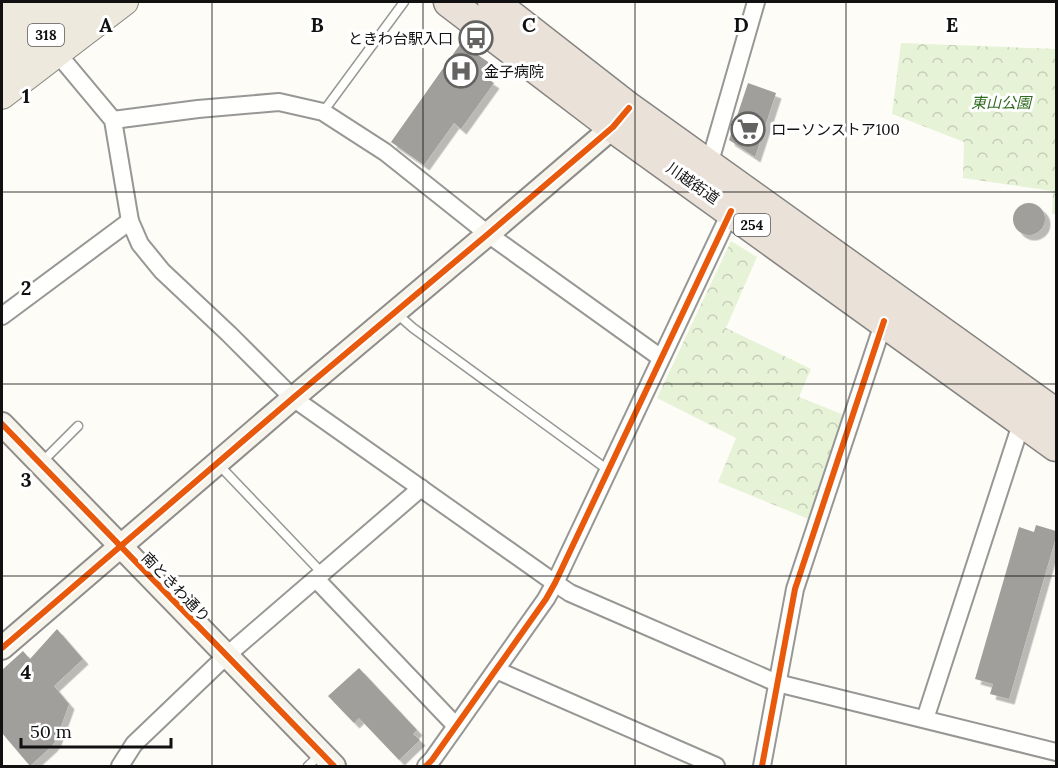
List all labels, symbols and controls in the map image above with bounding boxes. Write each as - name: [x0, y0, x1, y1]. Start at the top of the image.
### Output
- text: A: [99, 12, 113, 37]
- text: B: [310, 12, 324, 37]
- text: C: [522, 12, 536, 37]
- text: D: [733, 12, 749, 37]
- text: E: [946, 12, 958, 37]
- bus stop icon: ときわ台駅入口: [458, 20, 494, 56]
- road number: 318: [28, 24, 64, 46]
- place label: ときわ台駅入口: [348, 29, 453, 48]
- hospital icon: 金子病院: [443, 53, 479, 89]
- place label: 金子病院: [484, 62, 544, 81]
- text: 1: [22, 83, 30, 108]
- park label: 東山公園: [971, 93, 1033, 112]
- supermarket icon: ローソンストア100: [730, 111, 766, 147]
- place label: ローソンストア100: [771, 120, 900, 139]
- street label: 川越街道: [663, 158, 723, 208]
- road number: 254: [734, 214, 770, 236]
- text: 2: [21, 275, 31, 300]
- text: 3: [20, 467, 32, 492]
- street label: 南ときわ通り: [138, 548, 214, 626]
- text: 4: [21, 659, 32, 684]
- scale bar: [21, 711, 171, 749]
- text: 50 m: [30, 720, 72, 743]

